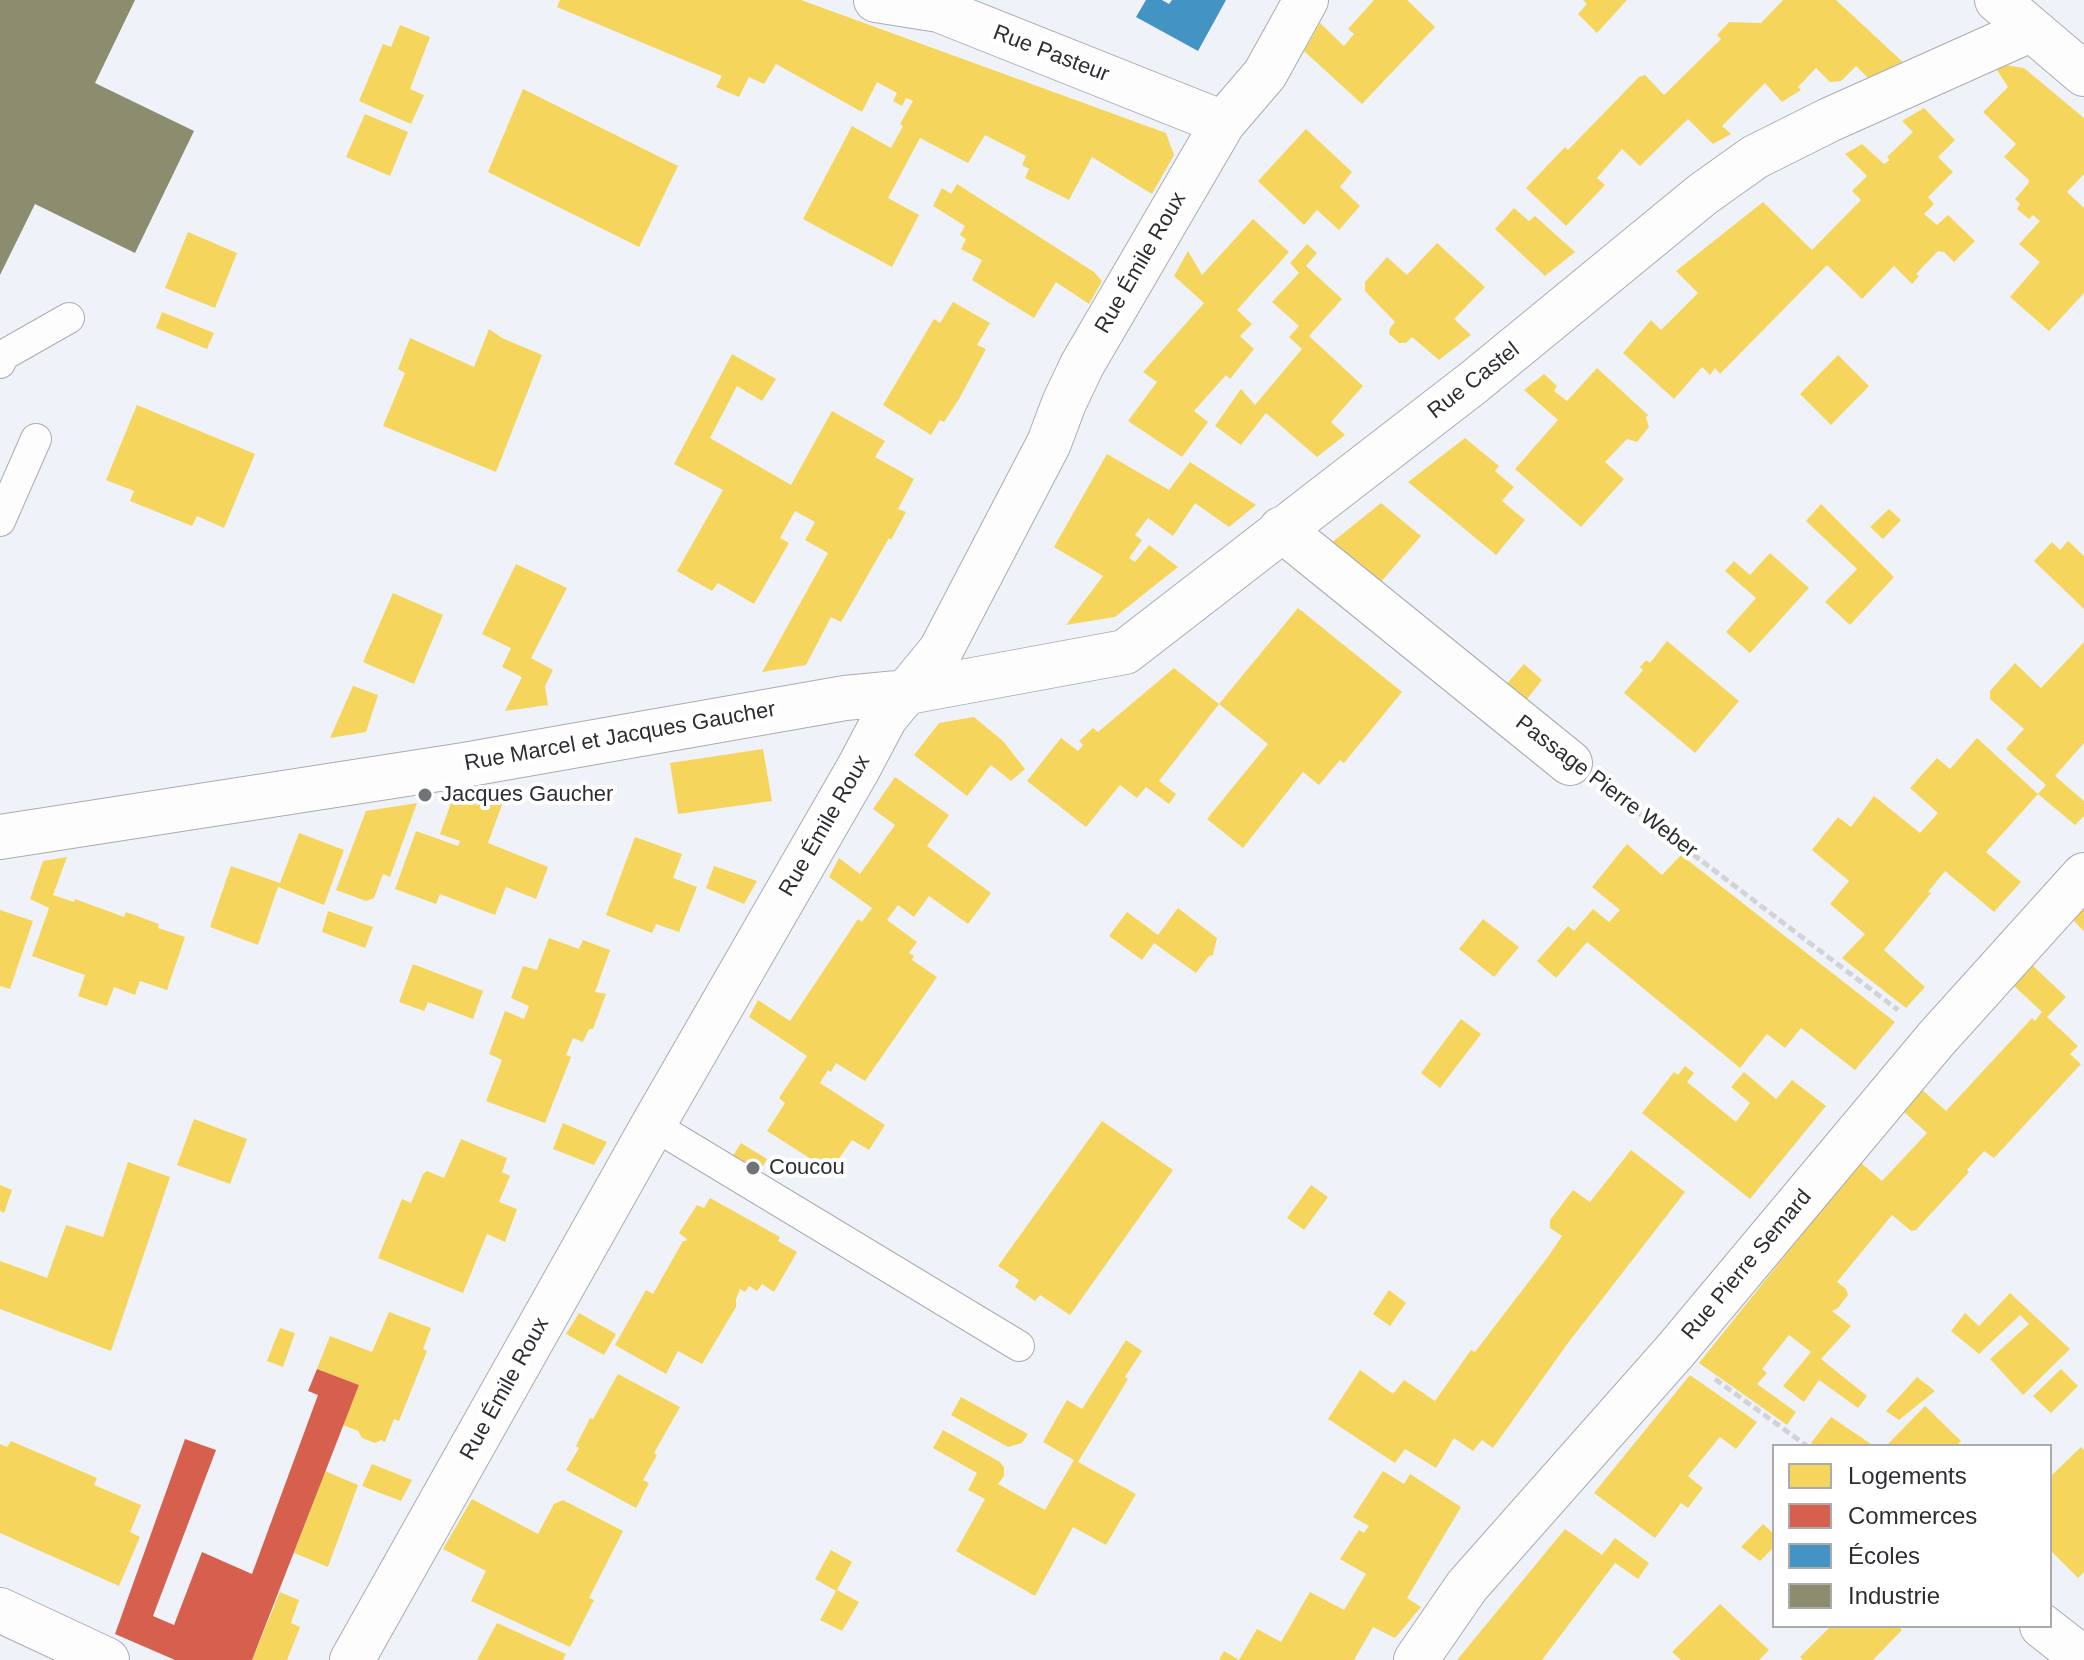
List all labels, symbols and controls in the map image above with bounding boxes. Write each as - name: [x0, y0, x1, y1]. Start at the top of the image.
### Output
- street label: Rue Pasteur: [989, 20, 1113, 88]
- street label: Rue Émile Roux: [1090, 188, 1192, 338]
- street label: Rue Castel: [1423, 337, 1525, 425]
- street label: Rue Marcel et Jacques Gaucher: [462, 697, 778, 777]
- street label: Passage Pierre Weber: [1510, 710, 1702, 864]
- street label: Rue Émile Roux: [774, 751, 876, 901]
- place label: Jacques Gaucher: [441, 782, 613, 808]
- marker: Jacques Gaucher: [416, 786, 434, 804]
- place label: Coucou: [769, 1155, 845, 1181]
- marker: Coucou: [744, 1159, 762, 1177]
- street label: Rue Pierre Semard: [1676, 1184, 1818, 1346]
- street label: Rue Émile Roux: [455, 1313, 555, 1465]
- legend: [1772, 1444, 2052, 1628]
- text: Logements: [1848, 1462, 1967, 1489]
- text: Commerces: [1848, 1502, 1977, 1529]
- text: Écoles: [1848, 1542, 1920, 1569]
- text: Industrie: [1848, 1582, 1940, 1609]

